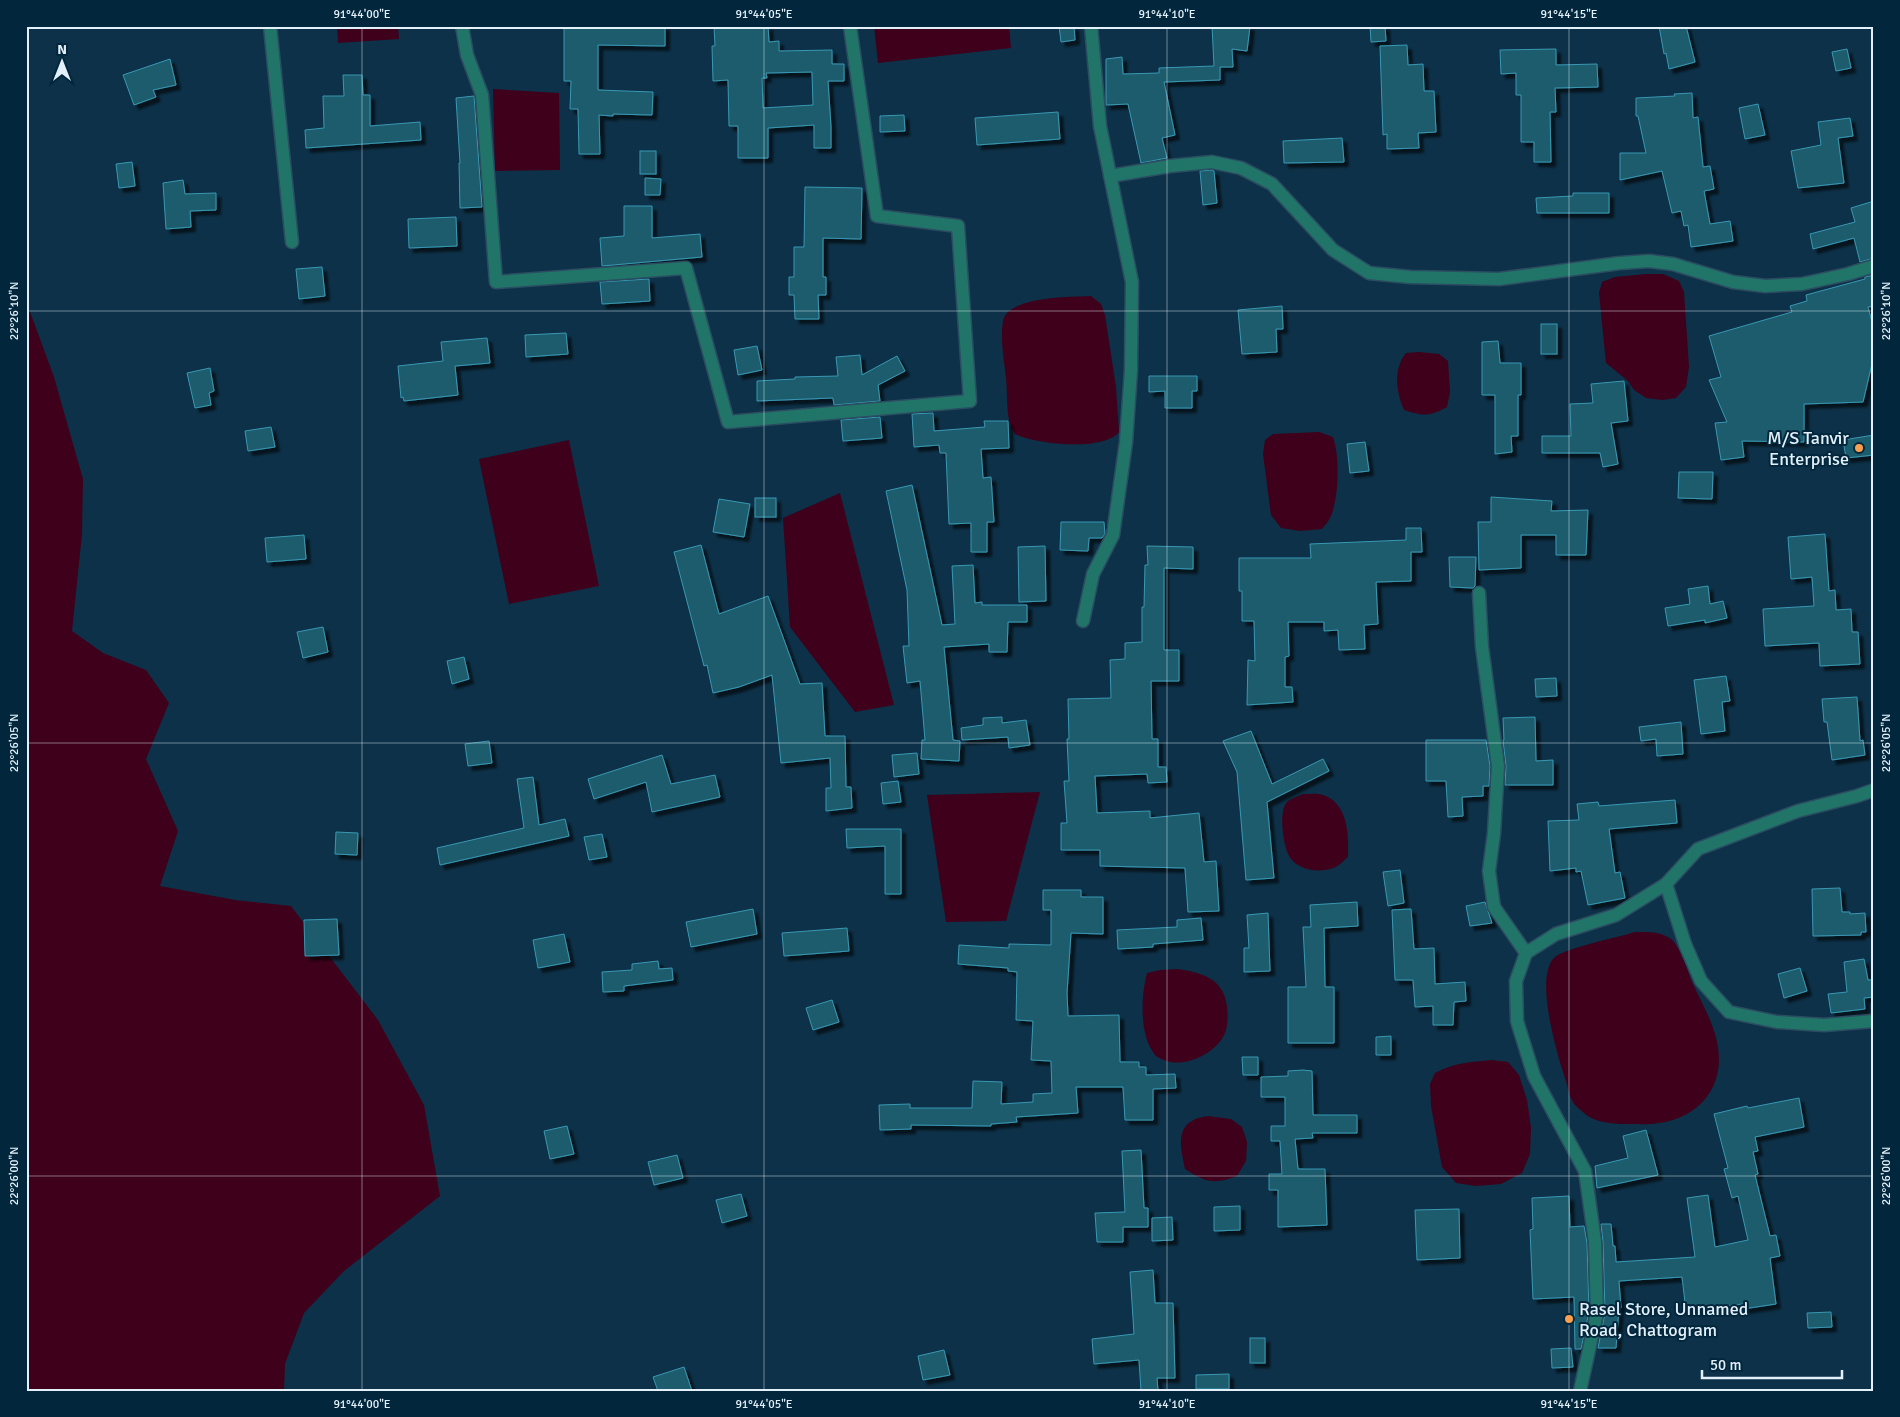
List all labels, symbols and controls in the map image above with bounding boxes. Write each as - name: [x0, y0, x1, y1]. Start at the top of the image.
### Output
- text: 91°44'00"E: [333, 7, 391, 22]
- text: 91°44'05"E: [735, 7, 793, 22]
- text: 91°44'10"E: [1138, 7, 1196, 22]
- text: 91°44'15"E: [1540, 7, 1598, 22]
- north arrow: [38, 38, 88, 88]
- text: N: [57, 41, 67, 58]
- text: 22°26'10"N: [7, 282, 22, 340]
- text: 22°26'10"N: [1879, 282, 1894, 340]
- place label: M/S Tanvir Enterprise: [1767, 427, 1849, 470]
- marker: M/S Tanvir Enterprise: [1853, 442, 1865, 454]
- text: 22°26'05"N: [7, 714, 22, 772]
- text: 22°26'05"N: [1879, 714, 1894, 772]
- text: 22°26'00"N: [7, 1147, 22, 1205]
- text: 22°26'00"N: [1879, 1147, 1894, 1205]
- place label: Rasel Store, Unnamed Road, Chattogram: [1579, 1298, 1748, 1341]
- marker: Rasel Store, Unnamed Road, Chattogram: [1563, 1313, 1575, 1325]
- scale bar: [1702, 1347, 1842, 1379]
- text: 50 m: [1710, 1356, 1741, 1374]
- text: 91°44'00"E: [333, 1397, 391, 1412]
- text: 91°44'05"E: [735, 1397, 793, 1412]
- text: 91°44'10"E: [1138, 1397, 1196, 1412]
- text: 91°44'15"E: [1540, 1397, 1598, 1412]

